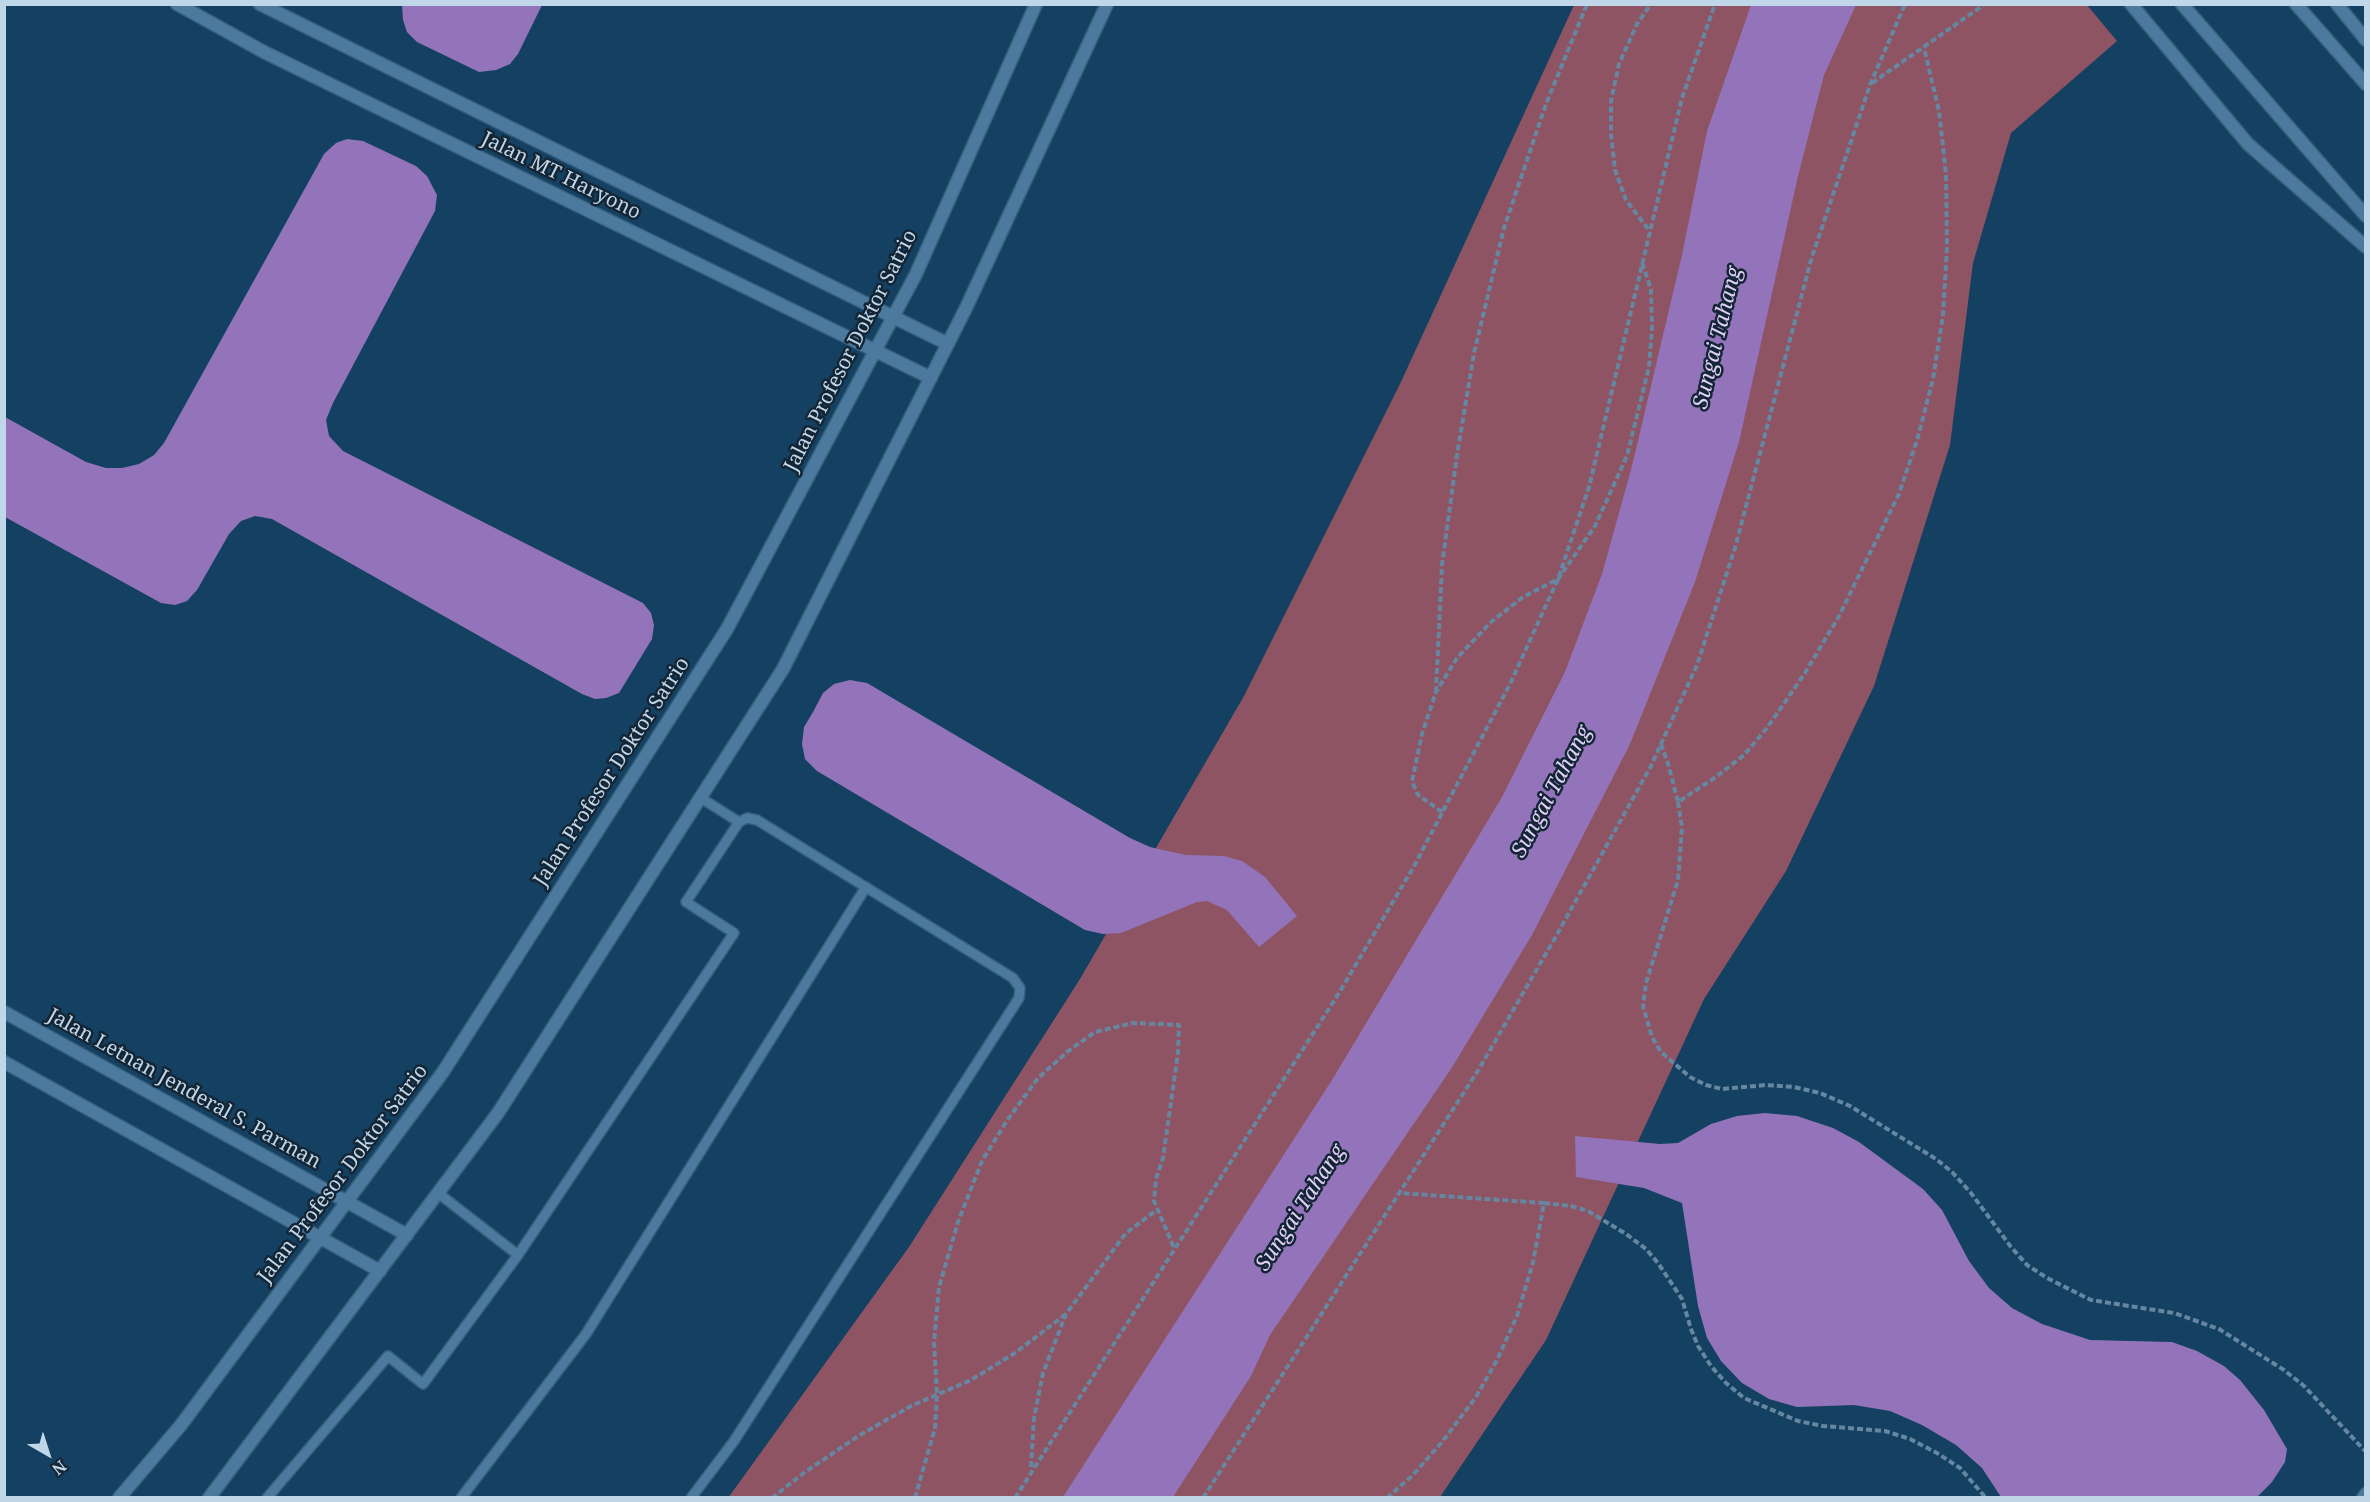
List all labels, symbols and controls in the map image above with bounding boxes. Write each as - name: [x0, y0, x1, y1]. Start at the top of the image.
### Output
- street label: Jalan MT Haryono: [478, 127, 644, 225]
- street label: Jalan Profesor Doktor Satrio: [780, 226, 922, 476]
- water label: Sungai Tahang: [1688, 264, 1748, 412]
- street label: Jalan Profesor Doktor Satrio: [529, 653, 695, 891]
- water label: Sungai Tahang: [1507, 722, 1597, 862]
- street label: Jalan Letnan Jenderal S. Parman: [43, 1004, 325, 1174]
- street label: Jalan Profesor Doktor Satrio: [253, 1060, 433, 1288]
- water label: Sungai Tahang: [1251, 1140, 1351, 1276]
- north arrow: [18, 1424, 78, 1484]
- text: N: [48, 1455, 71, 1481]

